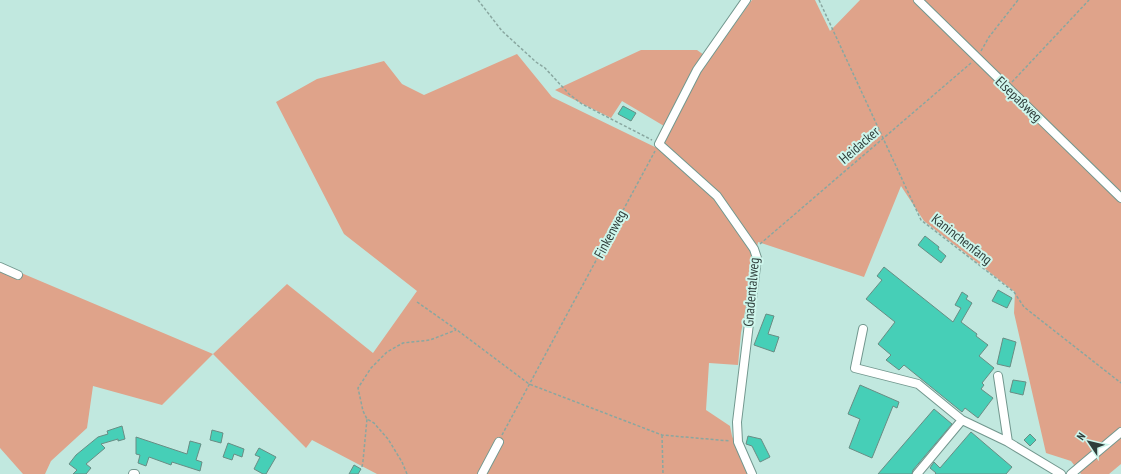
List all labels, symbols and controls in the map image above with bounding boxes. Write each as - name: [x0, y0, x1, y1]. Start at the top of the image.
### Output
- street label: Elsepaßweg: [992, 72, 1046, 126]
- street label: Heidacker: [835, 122, 883, 168]
- street label: Finkenweg: [590, 207, 630, 261]
- street label: Kaninchenfang: [928, 210, 996, 268]
- street label: Gnadentalweg: [739, 257, 763, 327]
- north arrow: [1069, 422, 1109, 462]
- text: N: [1073, 430, 1088, 443]

